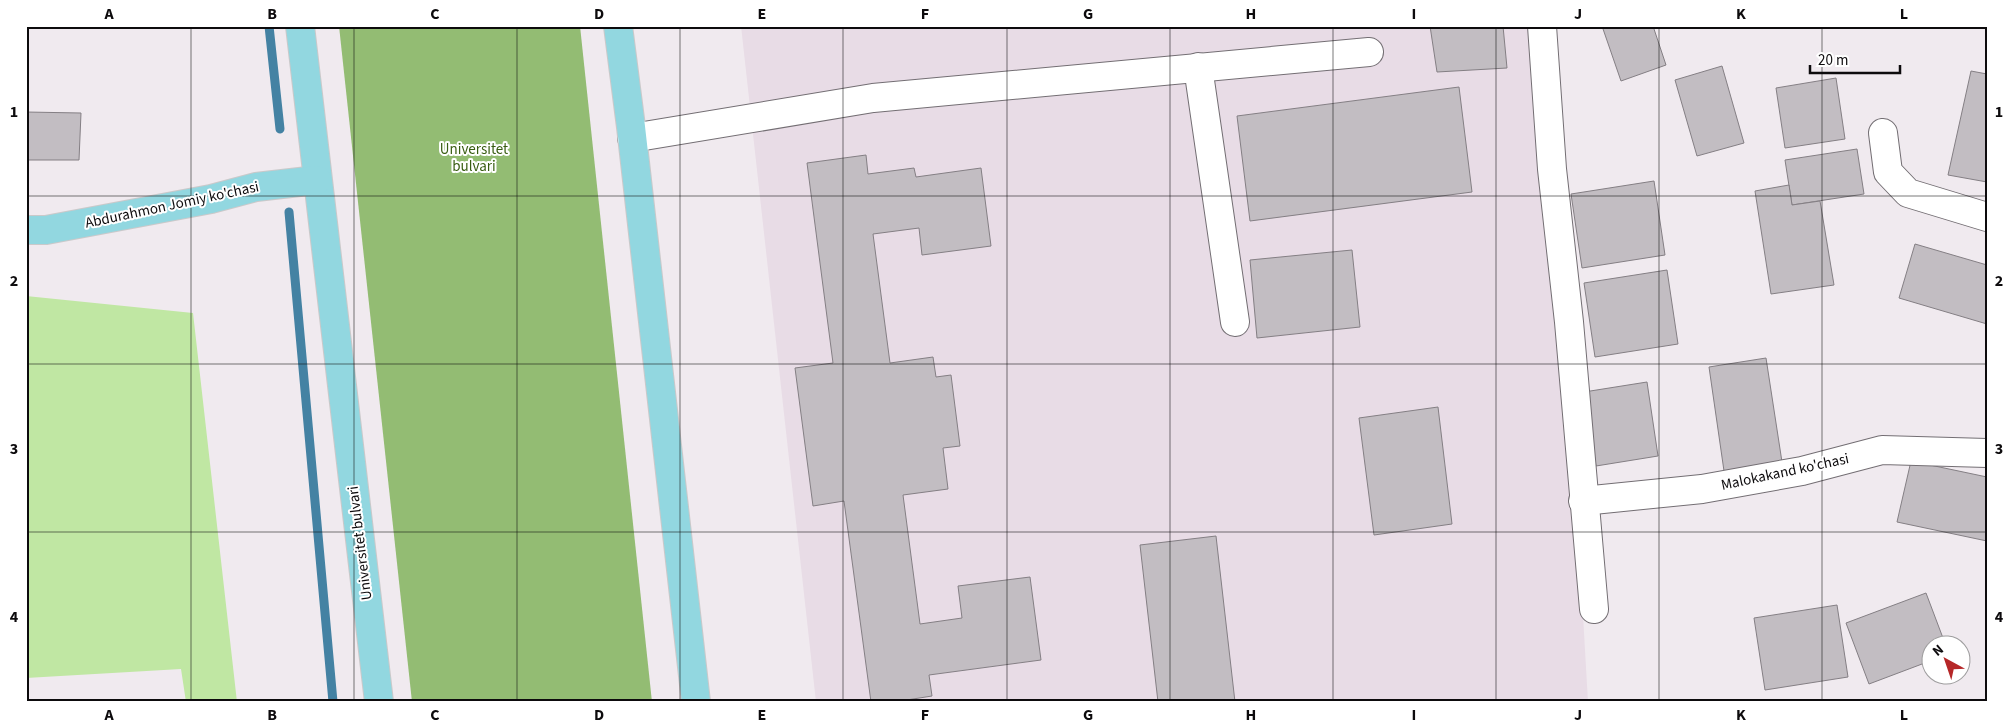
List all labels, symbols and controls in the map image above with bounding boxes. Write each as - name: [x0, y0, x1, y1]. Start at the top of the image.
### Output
- text: A: [103, 3, 114, 25]
- text: B: [267, 3, 277, 25]
- text: C: [430, 3, 440, 25]
- text: D: [594, 3, 604, 25]
- text: E: [758, 3, 766, 25]
- text: F: [921, 3, 929, 25]
- text: G: [1083, 3, 1093, 25]
- text: H: [1246, 3, 1256, 25]
- text: I: [1412, 3, 1416, 25]
- text: J: [1574, 3, 1582, 25]
- text: K: [1736, 3, 1746, 25]
- text: L: [1900, 3, 1908, 25]
- scale bar: [1810, 42, 1900, 74]
- text: 20 m: [1818, 50, 1848, 71]
- text: 1: [10, 101, 18, 123]
- text: 1: [1995, 101, 2003, 123]
- park label: Universitet bulvari: [440, 139, 508, 177]
- street label: Abdurahmon Jomiy ko'chasi: [83, 176, 261, 234]
- text: 2: [10, 270, 18, 292]
- text: 2: [1995, 270, 2003, 292]
- text: 3: [10, 438, 18, 460]
- text: 3: [1995, 438, 2003, 460]
- street label: Malokakand ko'chasi: [1719, 448, 1851, 496]
- street label: Universitet bulvari: [343, 485, 377, 601]
- text: 4: [10, 606, 19, 628]
- text: 4: [1995, 606, 2004, 628]
- north arrow: [1920, 636, 1970, 686]
- text: N: [1928, 640, 1948, 661]
- text: A: [103, 704, 114, 726]
- text: B: [267, 704, 277, 726]
- text: C: [430, 704, 440, 726]
- text: D: [594, 704, 604, 726]
- text: E: [758, 704, 766, 726]
- text: F: [921, 704, 929, 726]
- text: G: [1083, 704, 1093, 726]
- text: H: [1246, 704, 1256, 726]
- text: I: [1412, 704, 1416, 726]
- text: J: [1574, 704, 1582, 726]
- text: K: [1736, 704, 1746, 726]
- text: L: [1900, 704, 1908, 726]

